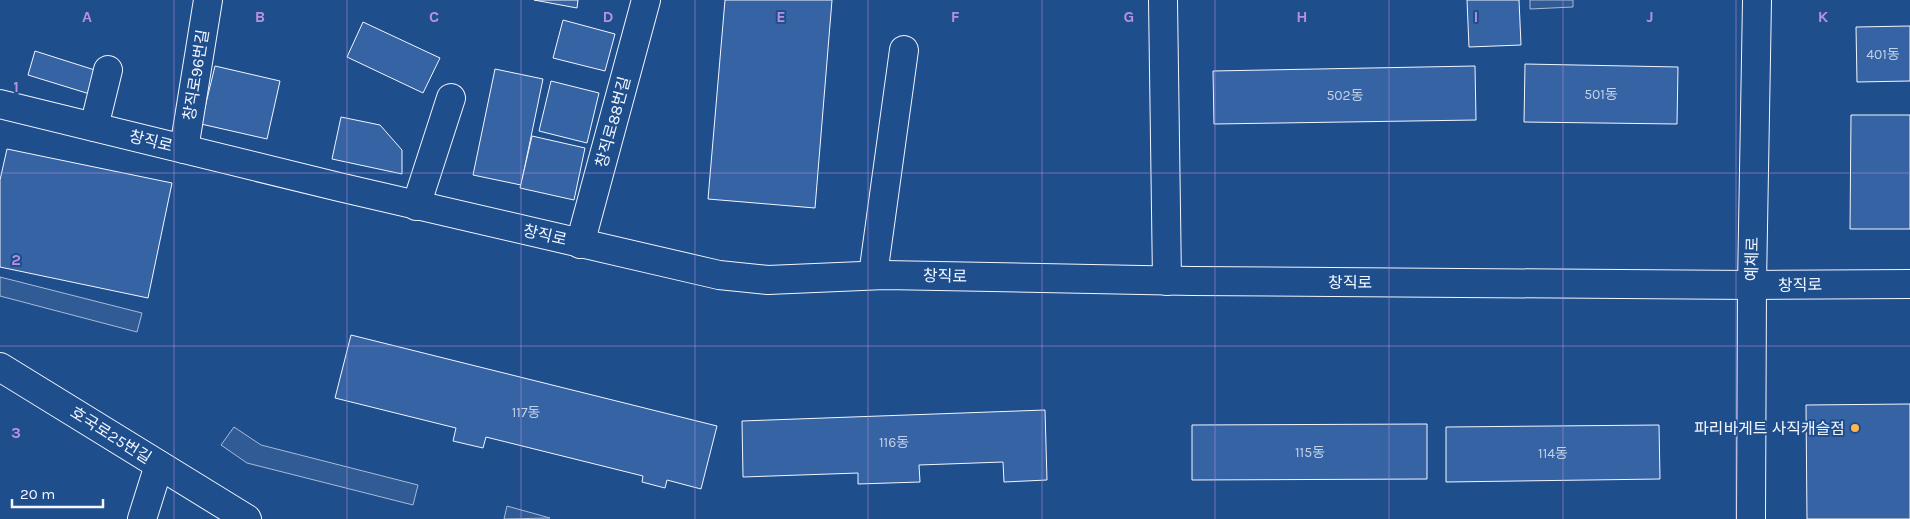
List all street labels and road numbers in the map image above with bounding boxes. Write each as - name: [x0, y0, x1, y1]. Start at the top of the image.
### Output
- street label: 창직로96번길: [179, 28, 213, 122]
- street label: 창직로88번길: [592, 74, 634, 170]
- street label: 창직로: [127, 126, 175, 156]
- street label: 창직로: [521, 221, 569, 249]
- street label: 예체로: [1742, 236, 1762, 281]
- street label: 창직로: [923, 266, 968, 286]
- street label: 창직로: [1328, 273, 1372, 292]
- street label: 창직로: [1778, 275, 1823, 295]
- street label: 호국로25번길: [67, 403, 155, 467]

